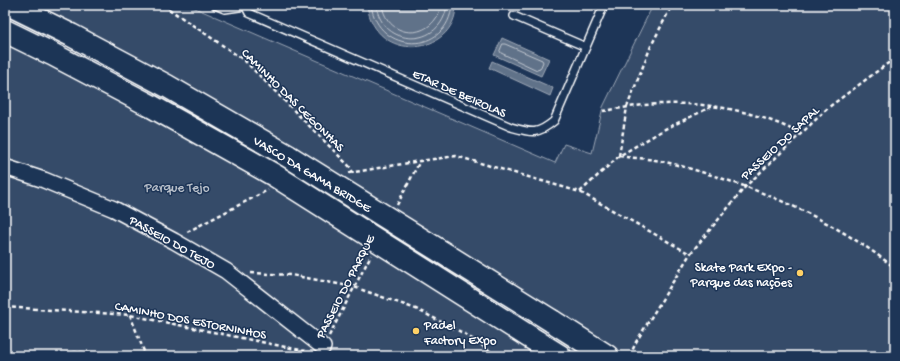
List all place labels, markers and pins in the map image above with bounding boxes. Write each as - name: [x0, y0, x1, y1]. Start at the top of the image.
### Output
- place label: Skate Park Expo - Parque das nações: [690, 261, 793, 291]
- marker: Skate Park Expo - Parque das nações: [795, 268, 805, 278]
- place label: Padel Factory Expo: [423, 319, 497, 349]
- marker: Padel Factory Expo: [411, 326, 421, 336]

